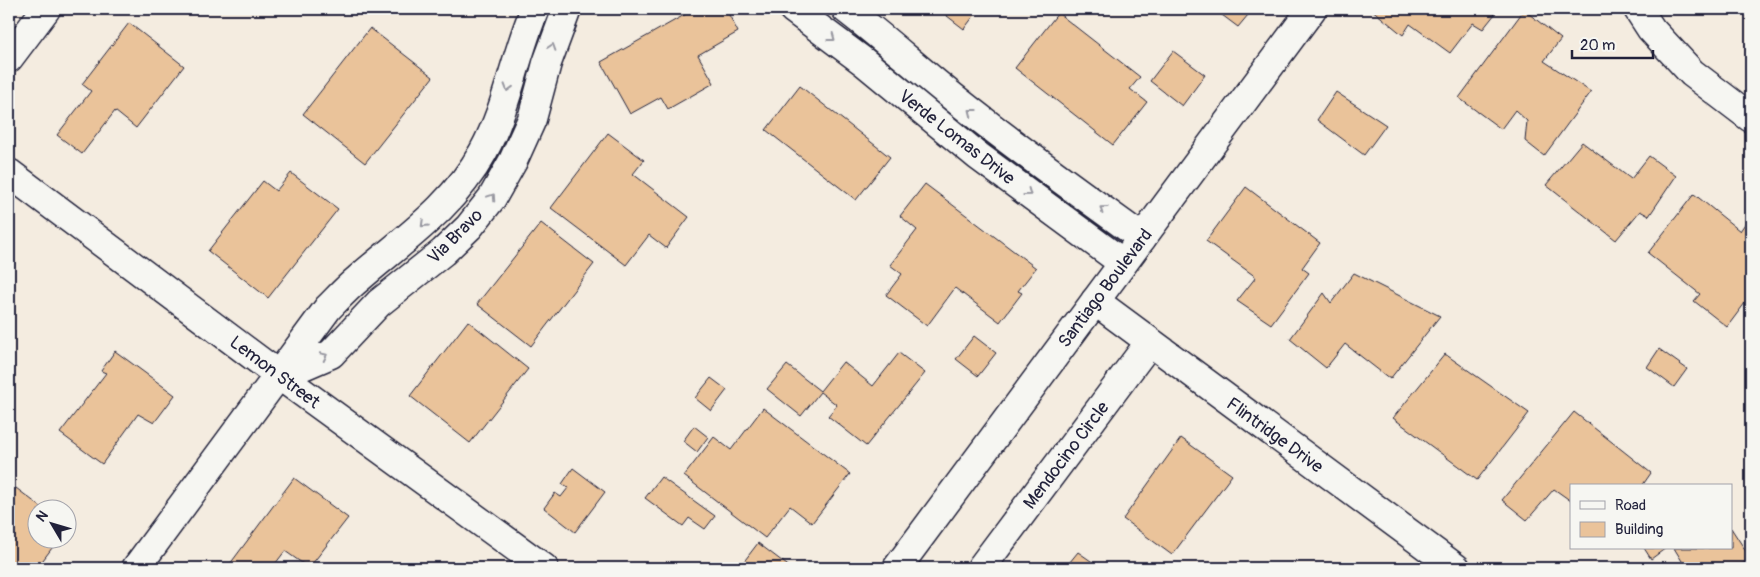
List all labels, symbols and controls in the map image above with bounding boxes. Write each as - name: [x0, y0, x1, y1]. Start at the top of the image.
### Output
- scale bar: [1572, 28, 1654, 60]
- one-way arrow: [826, 32, 836, 41]
- text: 20 m: [1580, 36, 1615, 55]
- one-way arrow: [547, 44, 557, 52]
- one-way arrow: [504, 83, 514, 92]
- street label: Verde Lomas Drive: [894, 85, 1020, 190]
- one-way arrow: [969, 110, 978, 118]
- one-way arrow: [1022, 187, 1032, 196]
- one-way arrow: [486, 193, 495, 203]
- street label: Via Bravo: [423, 204, 488, 269]
- one-way arrow: [1099, 206, 1109, 215]
- one-way arrow: [421, 218, 430, 227]
- street label: Santiago Boulevard: [1053, 224, 1158, 352]
- street label: Lemon Street: [225, 331, 325, 414]
- one-way arrow: [319, 352, 328, 362]
- street label: Flintridge Drive: [1222, 393, 1328, 478]
- street label: Mendocino Circle: [1018, 397, 1115, 514]
- legend: [1570, 484, 1732, 550]
- text: Road: [1615, 496, 1646, 515]
- north arrow: [28, 500, 78, 550]
- text: N: [33, 507, 52, 525]
- text: Building: [1615, 520, 1663, 539]

